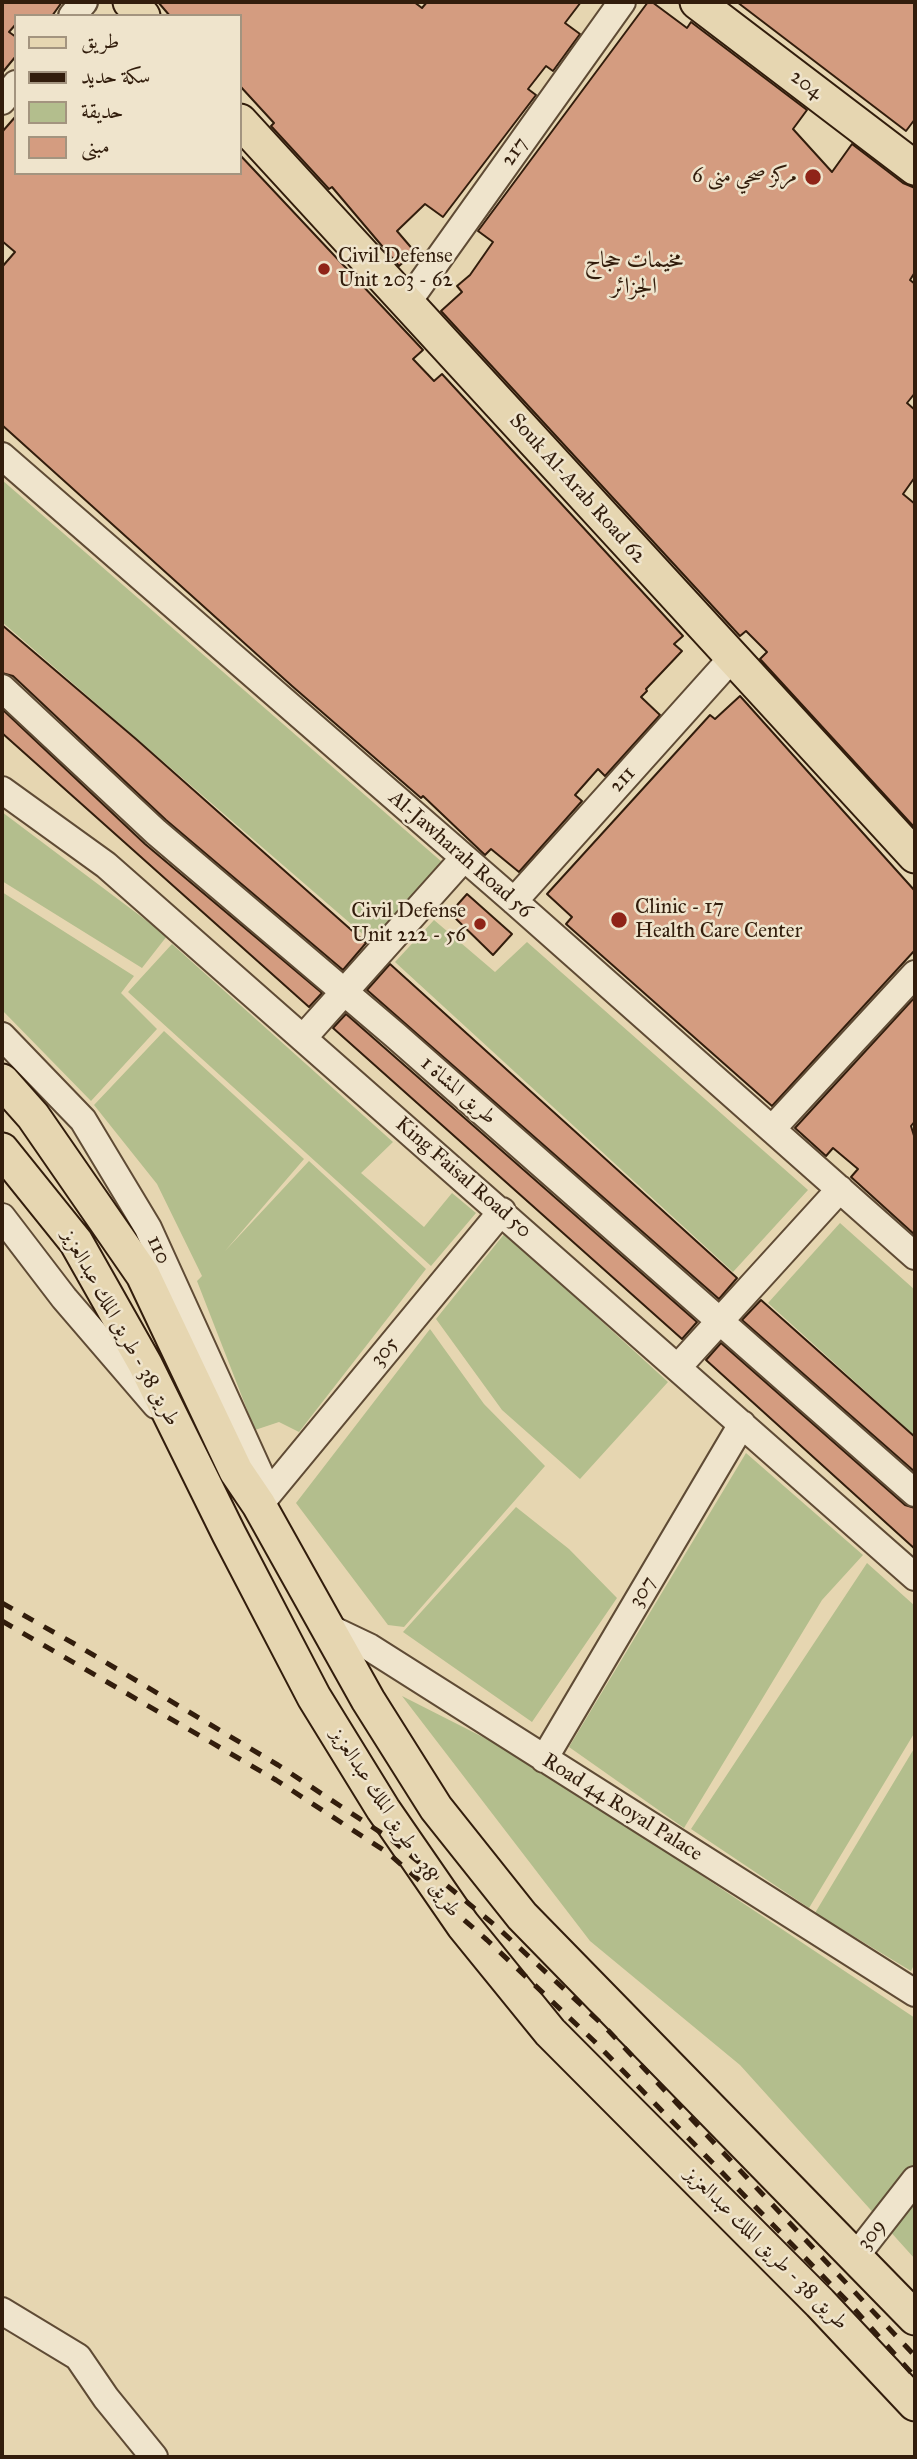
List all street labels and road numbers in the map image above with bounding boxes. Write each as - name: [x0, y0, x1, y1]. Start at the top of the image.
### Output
- street label: 204: [785, 65, 827, 105]
- street label: 217: [496, 133, 534, 171]
- street label: Souk Al-Arab Road 62: [503, 409, 651, 569]
- street label: 211: [605, 762, 641, 798]
- street label: Al-Jawharah Road 56: [383, 786, 537, 924]
- street label: طريق المشاة 1: [415, 1051, 501, 1131]
- street label: King Faisal Road 50: [390, 1112, 536, 1244]
- street label: طريق 38 - طريق الملك عبدالعزيز: [55, 1225, 185, 1431]
- street label: 110: [141, 1232, 175, 1268]
- street label: 305: [366, 1332, 404, 1372]
- street label: 307: [624, 1572, 662, 1612]
- street label: طريق 38 - طريق الملك عبدالعزيز: [324, 1724, 466, 1922]
- street label: Road 44 Royal Palace: [537, 1749, 707, 1867]
- street label: طريق 38 - طريق الملك عبدالعزيز: [679, 2162, 853, 2336]
- street label: 309: [852, 2215, 892, 2255]

